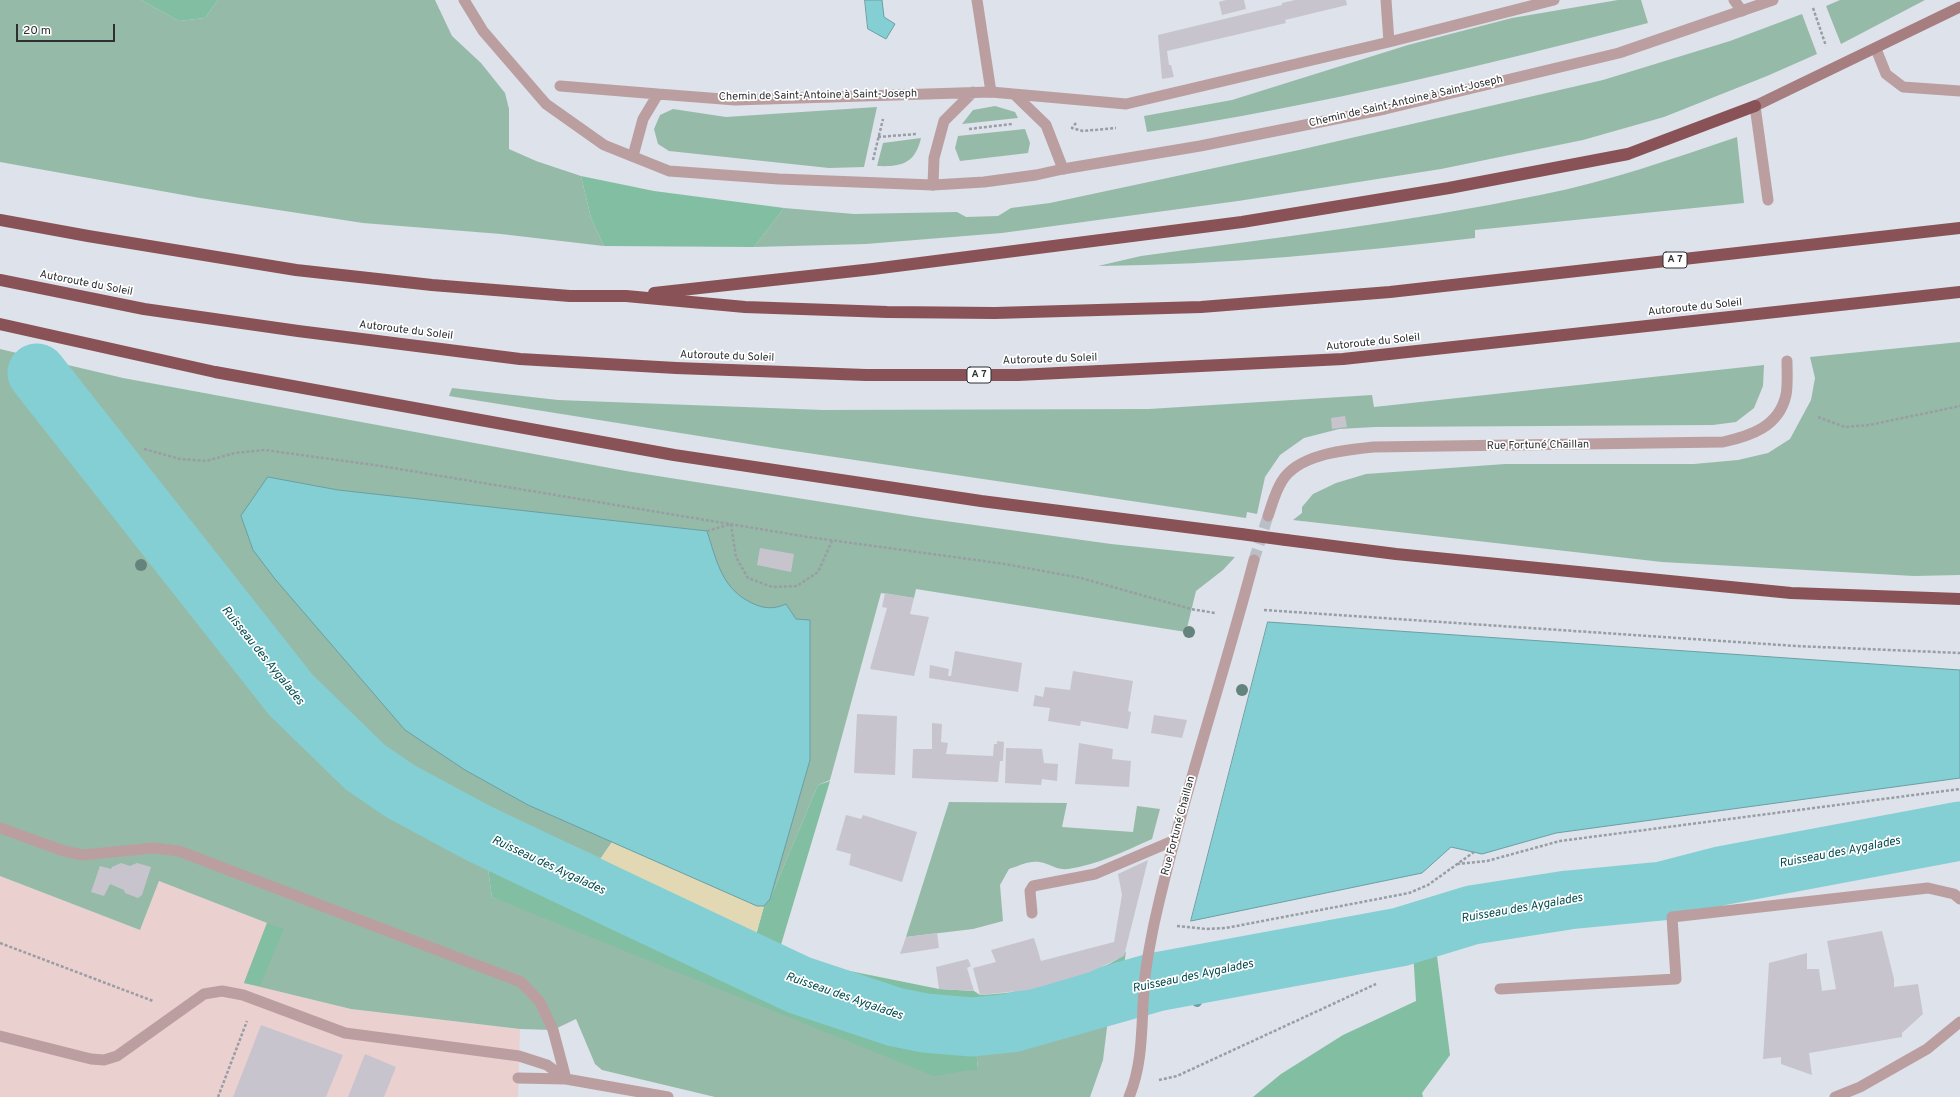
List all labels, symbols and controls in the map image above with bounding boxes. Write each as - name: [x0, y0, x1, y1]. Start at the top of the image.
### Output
- scale bar: [18, 16, 117, 42]
- text: 20 m: [23, 23, 51, 39]
- street label: Chemin de Saint-Antoine à Saint-Joseph: [1308, 73, 1504, 131]
- street label: Chemin de Saint-Antoine à Saint-Joseph: [719, 88, 917, 104]
- road number: A 7: [1663, 252, 1687, 268]
- street label: Autoroute du Soleil: [38, 268, 134, 300]
- street label: Autoroute du Soleil: [1647, 296, 1743, 320]
- street label: Autoroute du Soleil: [358, 319, 454, 343]
- street label: Autoroute du Soleil: [1325, 331, 1421, 355]
- street label: Autoroute du Soleil: [680, 349, 774, 365]
- street label: Autoroute du Soleil: [1003, 352, 1097, 368]
- road number: A 7: [967, 367, 991, 383]
- street label: Rue Fortuné Chaillan: [1487, 439, 1589, 453]
- water label: Ruisseau des Aygalades: [218, 604, 306, 708]
- street label: Rue Fortuné Chaillan: [1159, 775, 1199, 877]
- water label: Ruisseau des Aygalades: [489, 833, 607, 899]
- water label: Ruisseau des Aygalades: [1778, 834, 1902, 872]
- water label: Ruisseau des Aygalades: [1460, 891, 1584, 927]
- water label: Ruisseau des Aygalades: [1131, 957, 1255, 997]
- water label: Ruisseau des Aygalades: [783, 970, 905, 1024]

